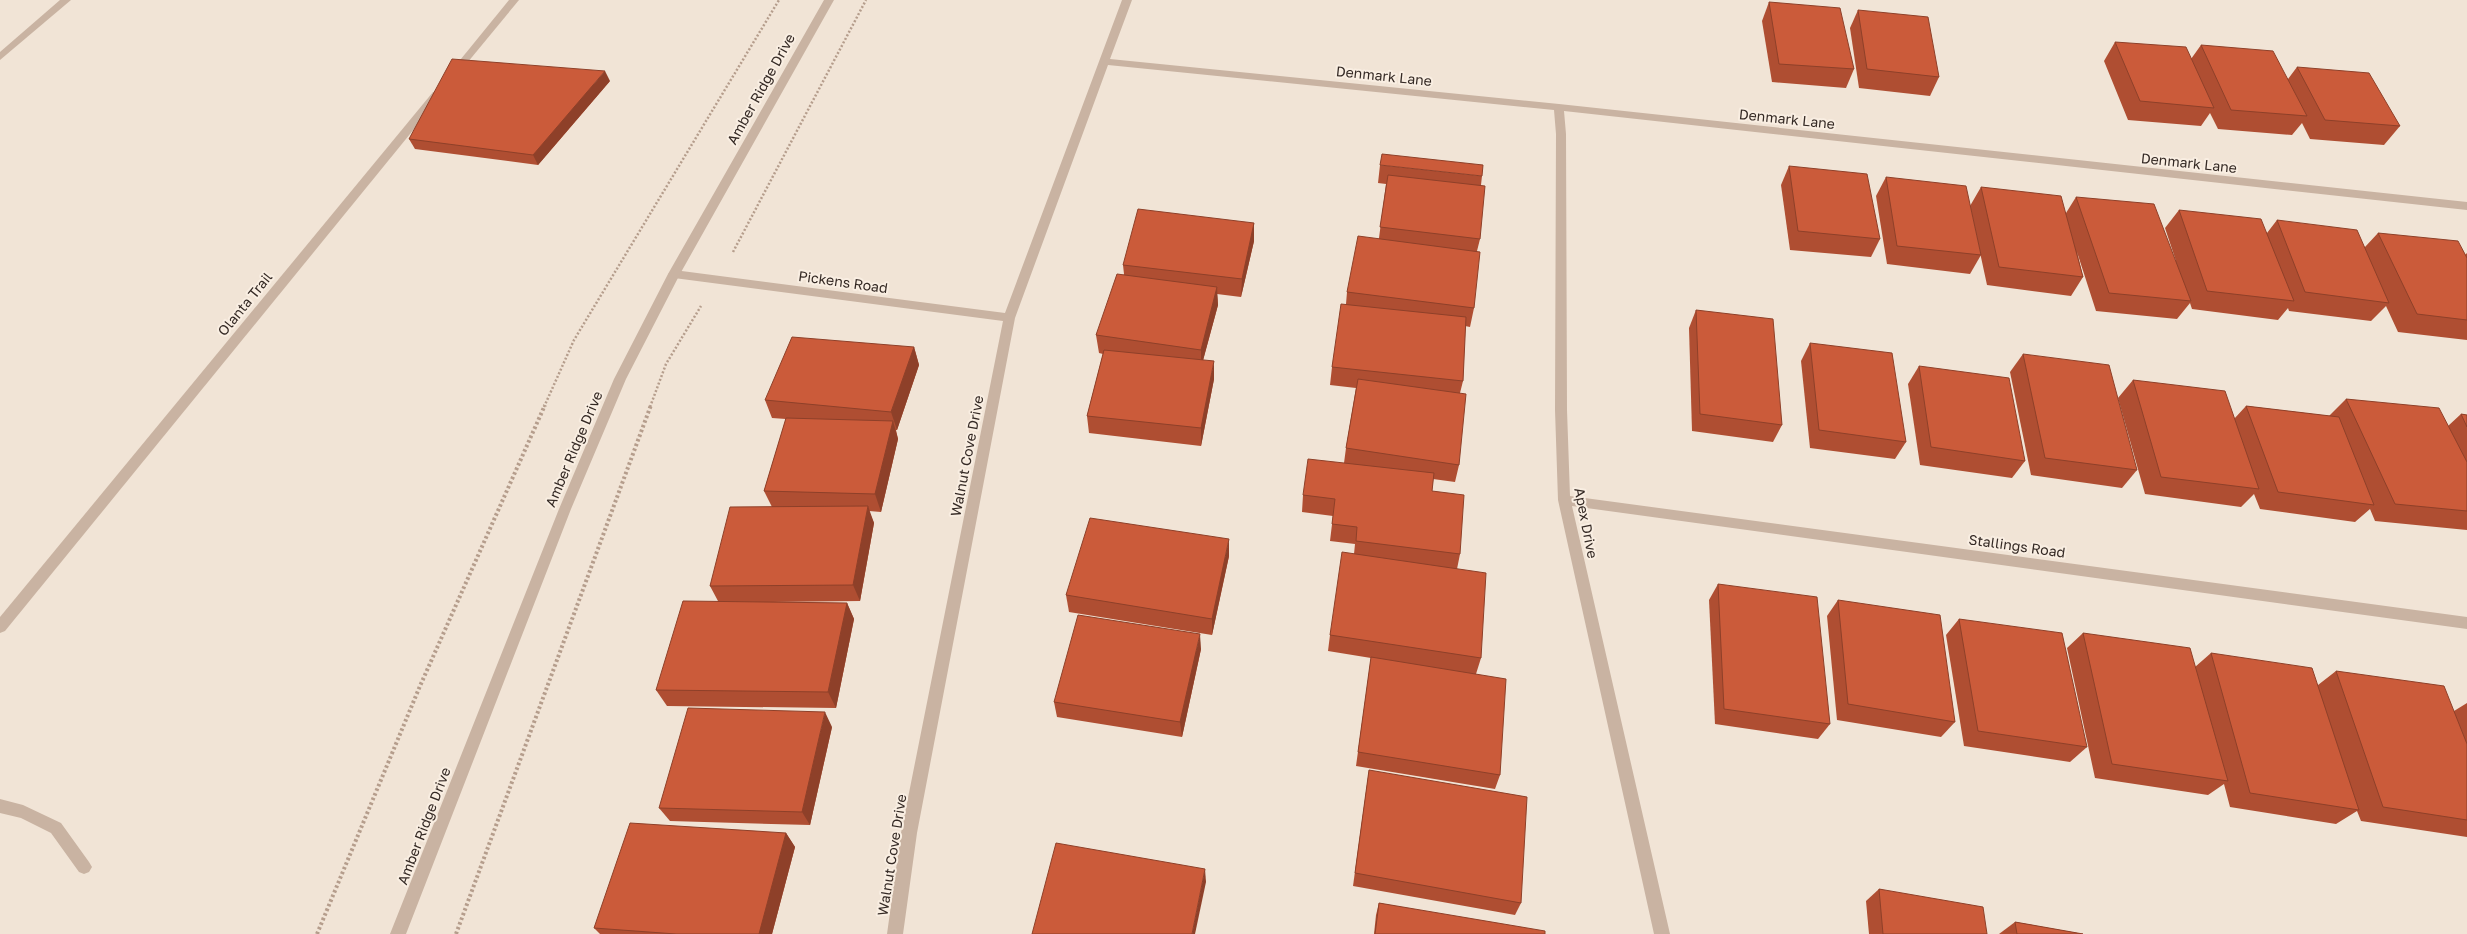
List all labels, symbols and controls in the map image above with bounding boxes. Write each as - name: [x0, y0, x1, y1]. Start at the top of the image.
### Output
- street label: Amber Ridge Drive: [723, 30, 798, 147]
- street label: Denmark Lane: [1335, 62, 1433, 89]
- street label: Denmark Lane: [1738, 105, 1836, 132]
- street label: Denmark Lane: [2140, 149, 2238, 176]
- street label: Pickens Road: [797, 267, 889, 296]
- street label: Olanta Trail: [214, 268, 275, 339]
- street label: Amber Ridge Drive: [541, 388, 606, 509]
- street label: Walnut Cove Drive: [946, 394, 987, 518]
- street label: Apex Drive: [1571, 486, 1602, 560]
- street label: Stallings Road: [1968, 530, 2066, 561]
- street label: Amber Ridge Drive: [393, 765, 454, 887]
- street label: Walnut Cove Drive: [873, 793, 910, 917]

